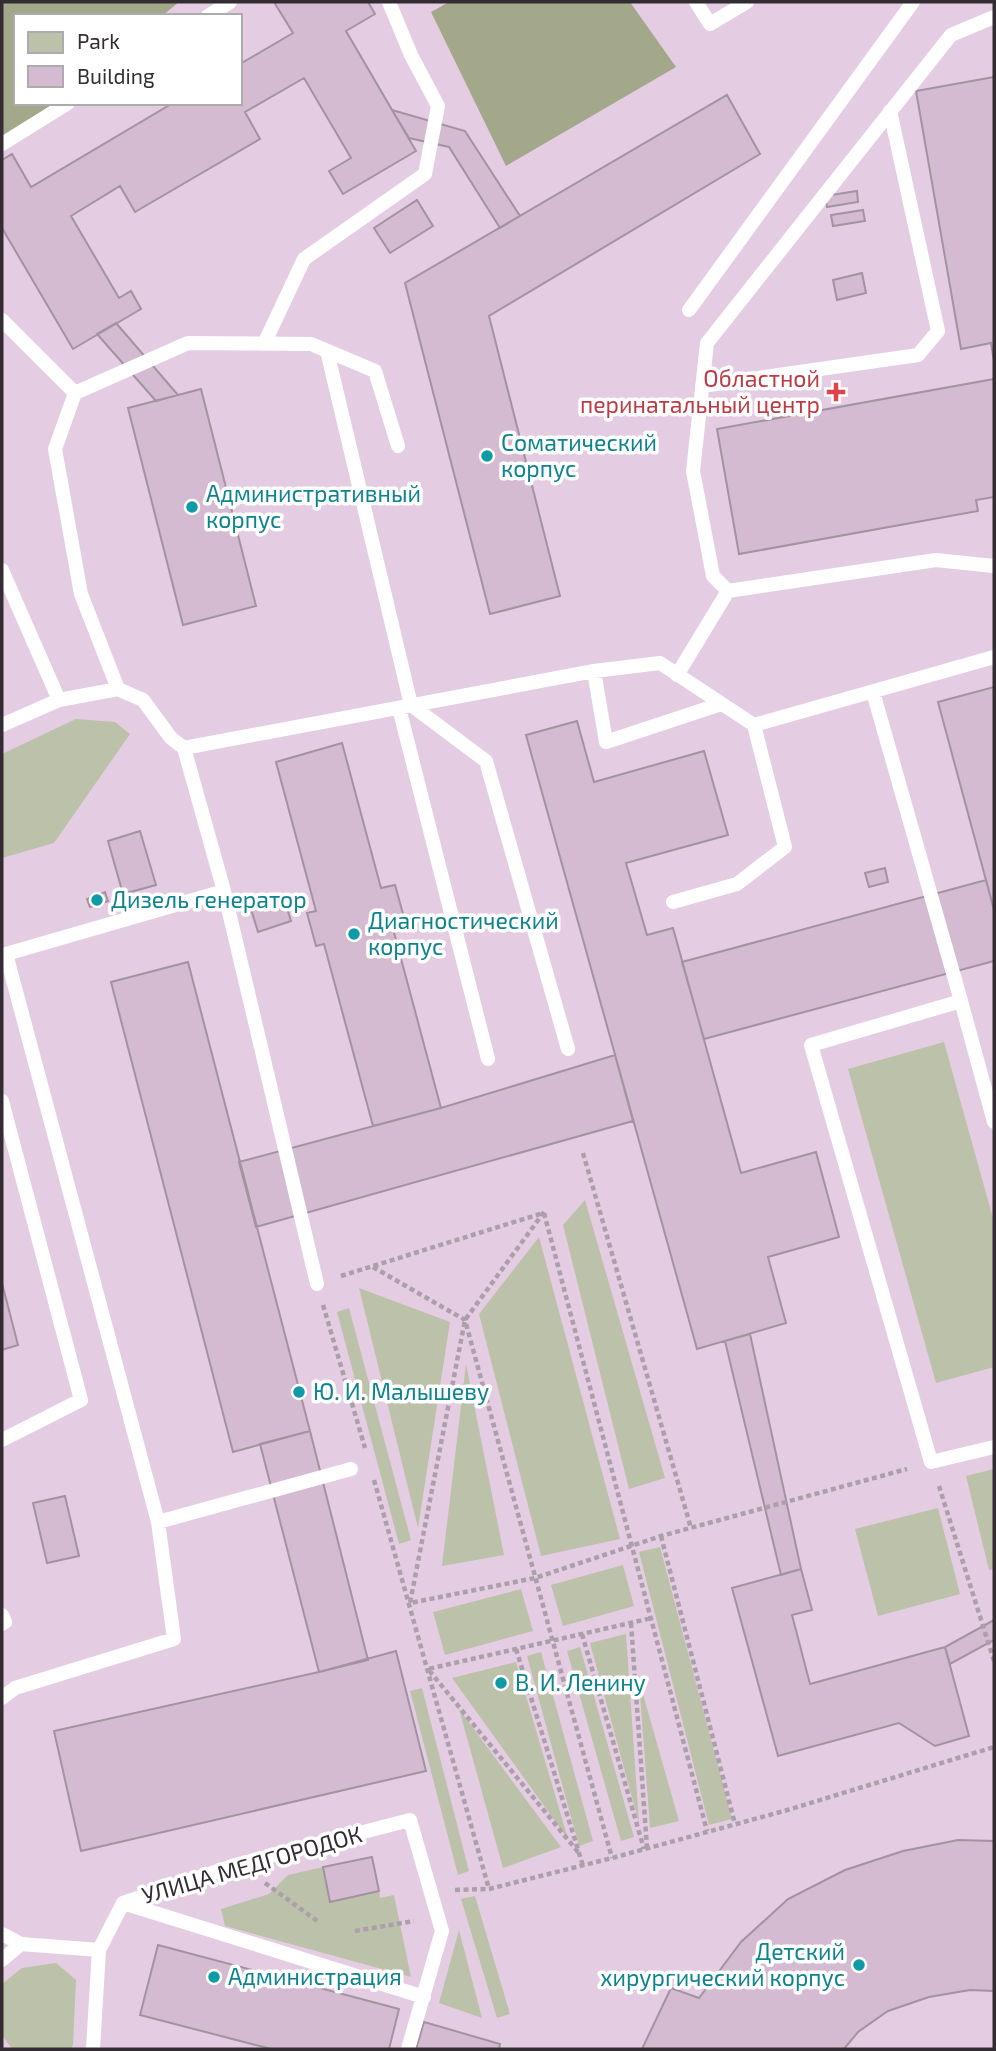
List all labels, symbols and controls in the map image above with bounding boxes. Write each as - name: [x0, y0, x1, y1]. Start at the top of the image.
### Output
- legend: [14, 14, 242, 105]
- text: Park: [77, 28, 120, 53]
- text: Building: [77, 63, 155, 88]
- place label: Областной перинатальный центр: [580, 364, 820, 418]
- marker: Областной перинатальный центр: [826, 382, 846, 402]
- place label: Соматический корпус: [501, 428, 657, 483]
- marker: Соматический корпус: [479, 448, 495, 464]
- place label: Административный корпус: [206, 479, 421, 534]
- marker: Административный корпус: [184, 499, 200, 515]
- place label: Дизель генератор: [111, 885, 307, 913]
- marker: Дизель генератор: [89, 892, 105, 908]
- place label: Диагностический корпус: [368, 906, 559, 961]
- marker: Диагностический корпус: [346, 926, 362, 942]
- place label: Ю. И. Малышеву: [313, 1377, 489, 1406]
- marker: Ю. И. Малышеву: [291, 1384, 307, 1400]
- place label: В. И. Ленину: [515, 1668, 646, 1697]
- marker: В. И. Ленину: [493, 1675, 509, 1691]
- street label: УЛИЦА МЕДГОРОДОК: [138, 1819, 365, 1909]
- place label: Детский хирургический корпус: [600, 1937, 845, 1992]
- marker: Детский хирургический корпус: [851, 1957, 867, 1973]
- place label: Администрация: [228, 1962, 402, 1990]
- marker: Администрация: [206, 1969, 222, 1985]

